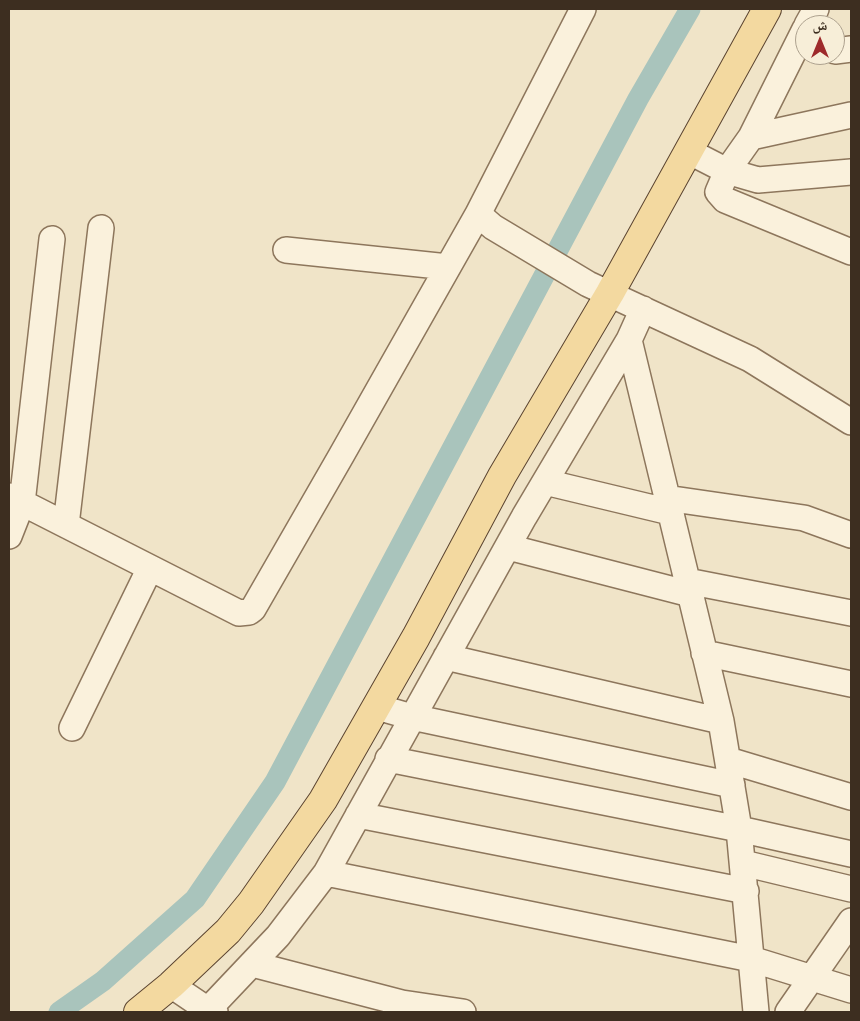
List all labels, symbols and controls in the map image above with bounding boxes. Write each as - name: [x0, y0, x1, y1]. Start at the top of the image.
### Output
- north arrow: [795, 15, 845, 65]
- text: ش: [813, 17, 827, 34]

